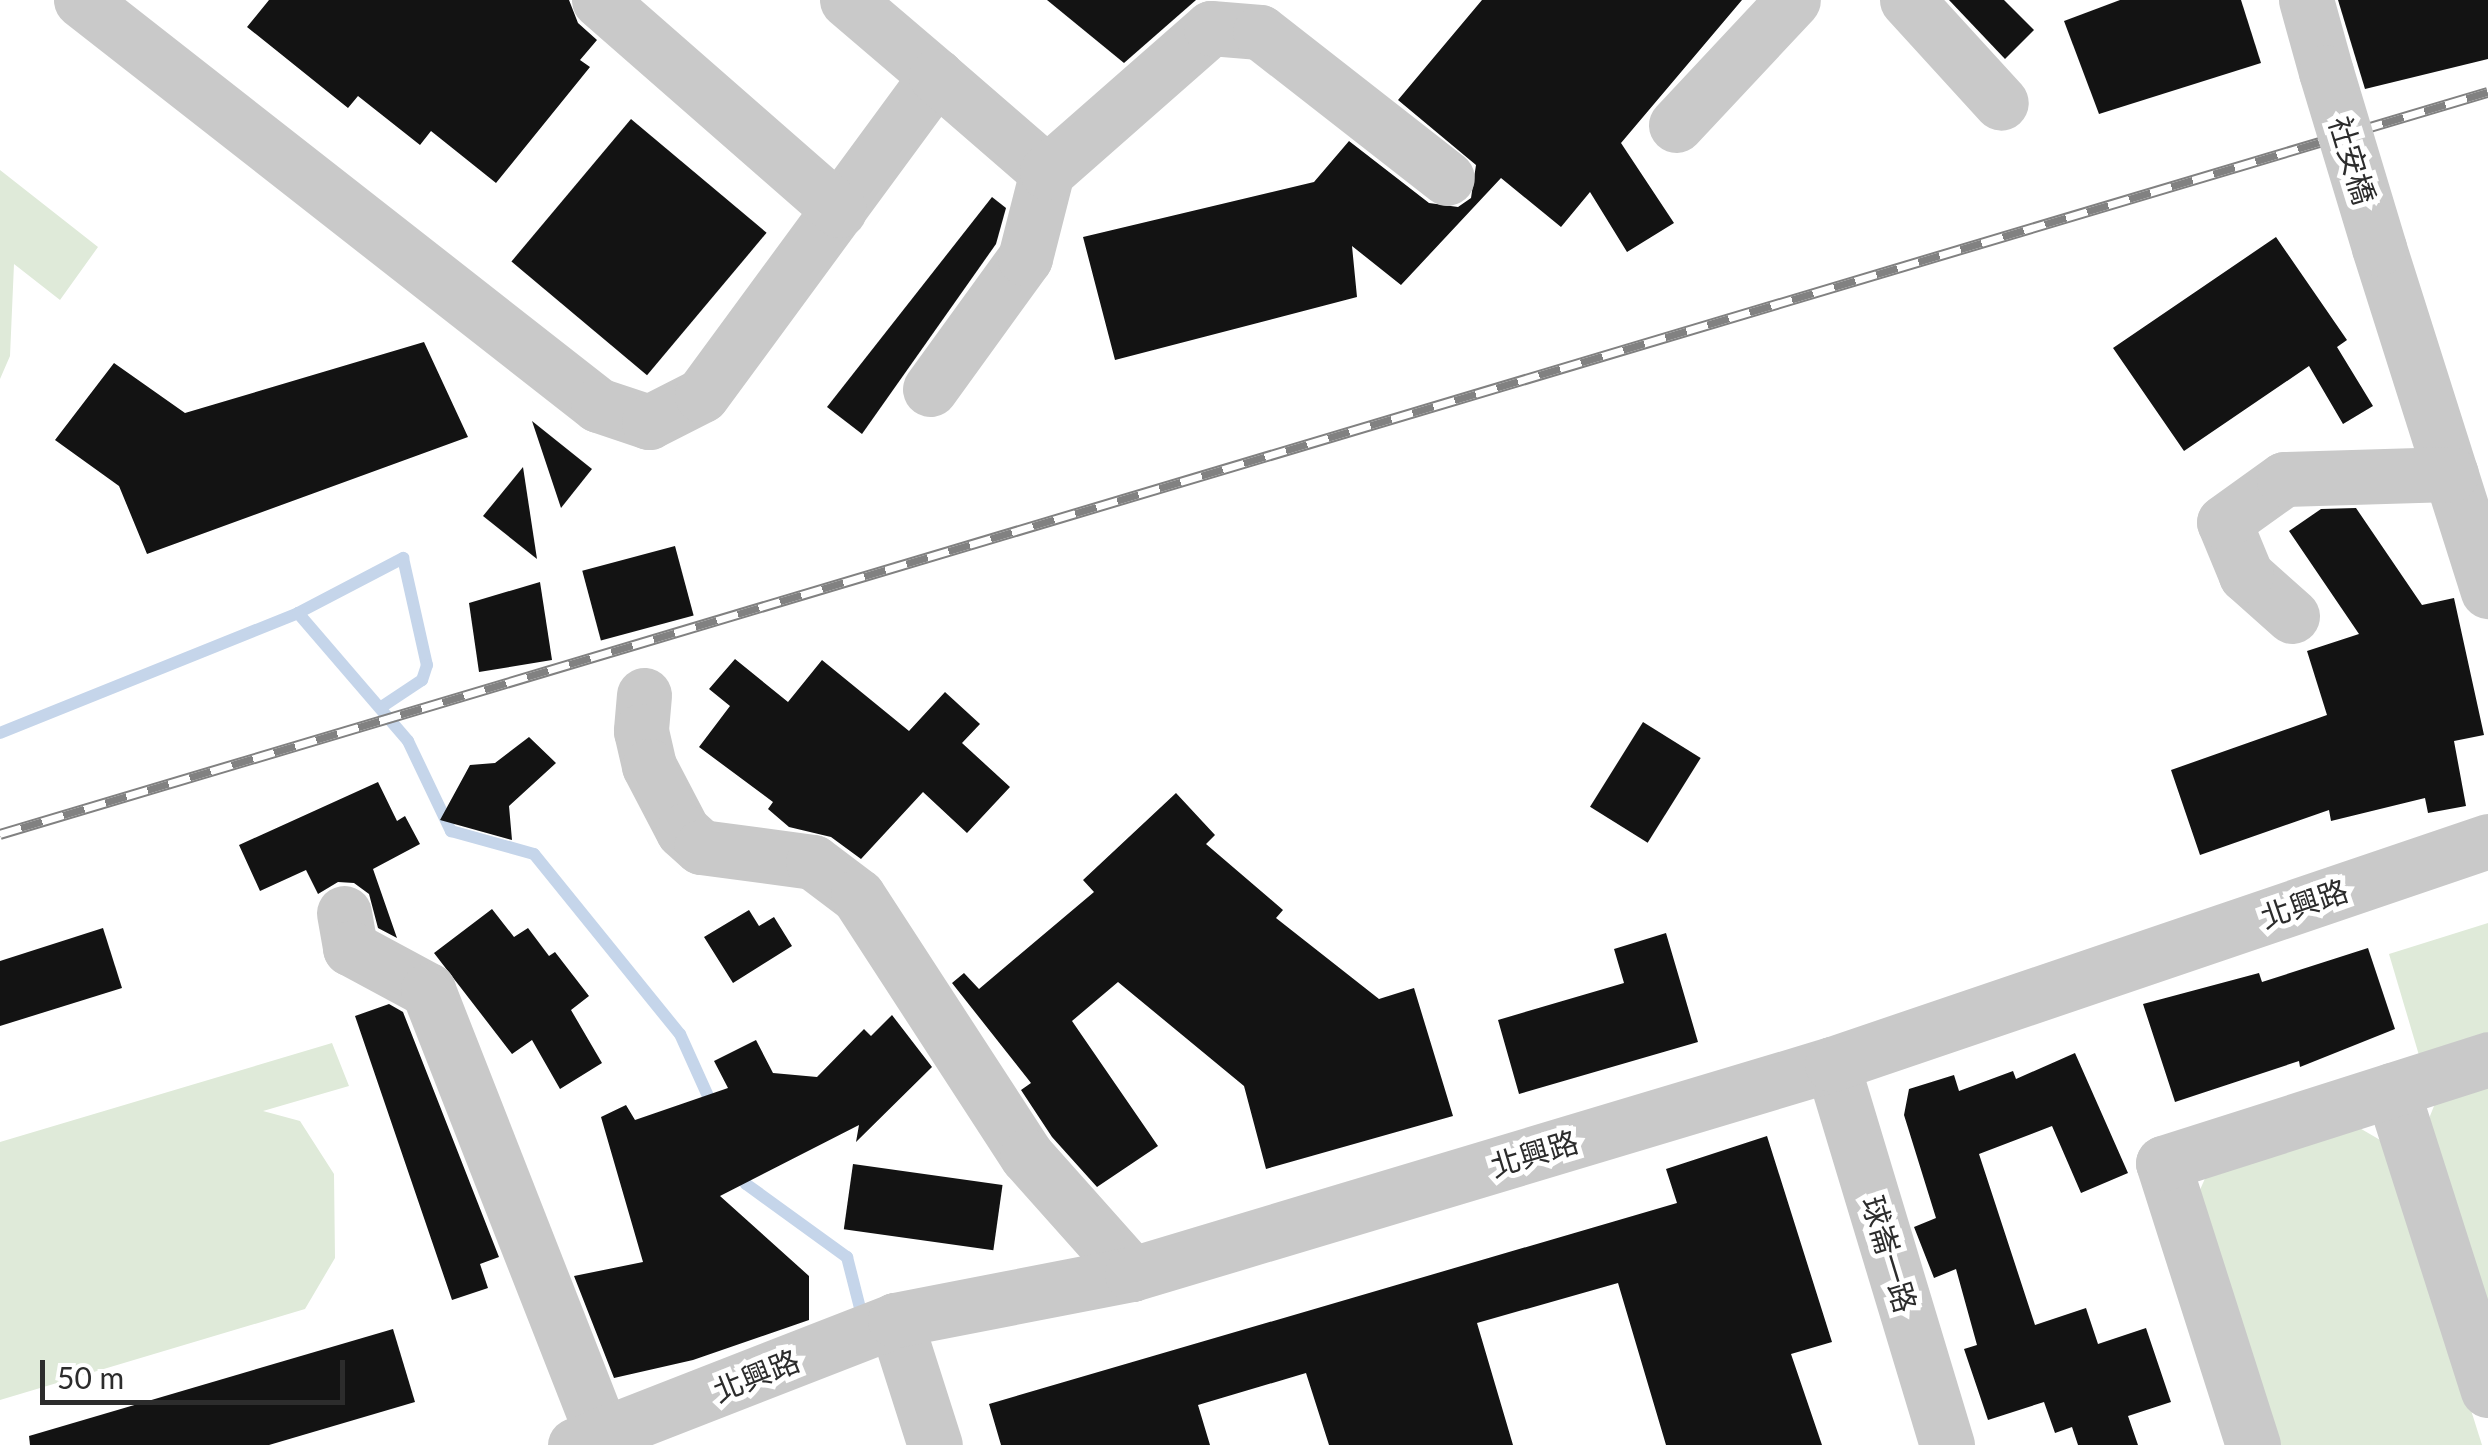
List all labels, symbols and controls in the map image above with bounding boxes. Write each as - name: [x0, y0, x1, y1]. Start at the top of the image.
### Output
- street label: 社安橋: [2323, 112, 2383, 208]
- street label: 北興路: [2256, 871, 2352, 935]
- street label: 北興路: [1486, 1123, 1582, 1183]
- street label: 球崙一路: [1855, 1191, 1925, 1317]
- scale bar: [45, 1340, 350, 1402]
- street label: 北興路: [708, 1341, 804, 1409]
- text: 50 m: [57, 1359, 124, 1395]

